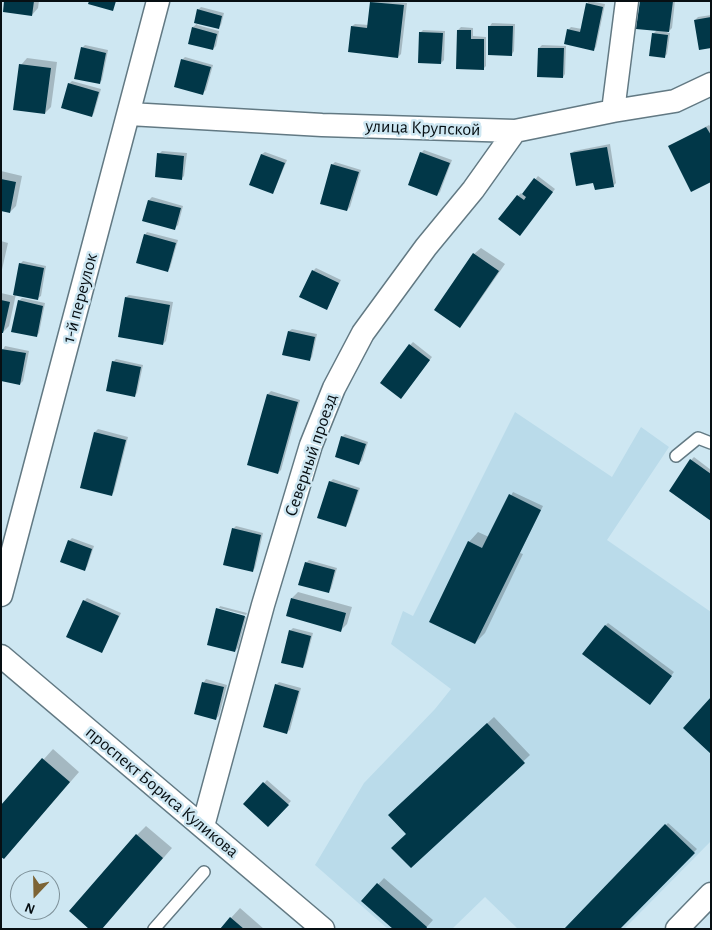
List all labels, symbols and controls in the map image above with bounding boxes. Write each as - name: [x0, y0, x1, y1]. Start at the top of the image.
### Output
- street label: улица Крупской: [365, 115, 481, 141]
- street label: 1-й переулок: [58, 251, 102, 345]
- street label: Северный проезд: [280, 391, 342, 519]
- street label: проспект Бориса Куликова: [81, 722, 243, 862]
- north arrow: [10, 870, 60, 920]
- text: N: [23, 900, 37, 916]

